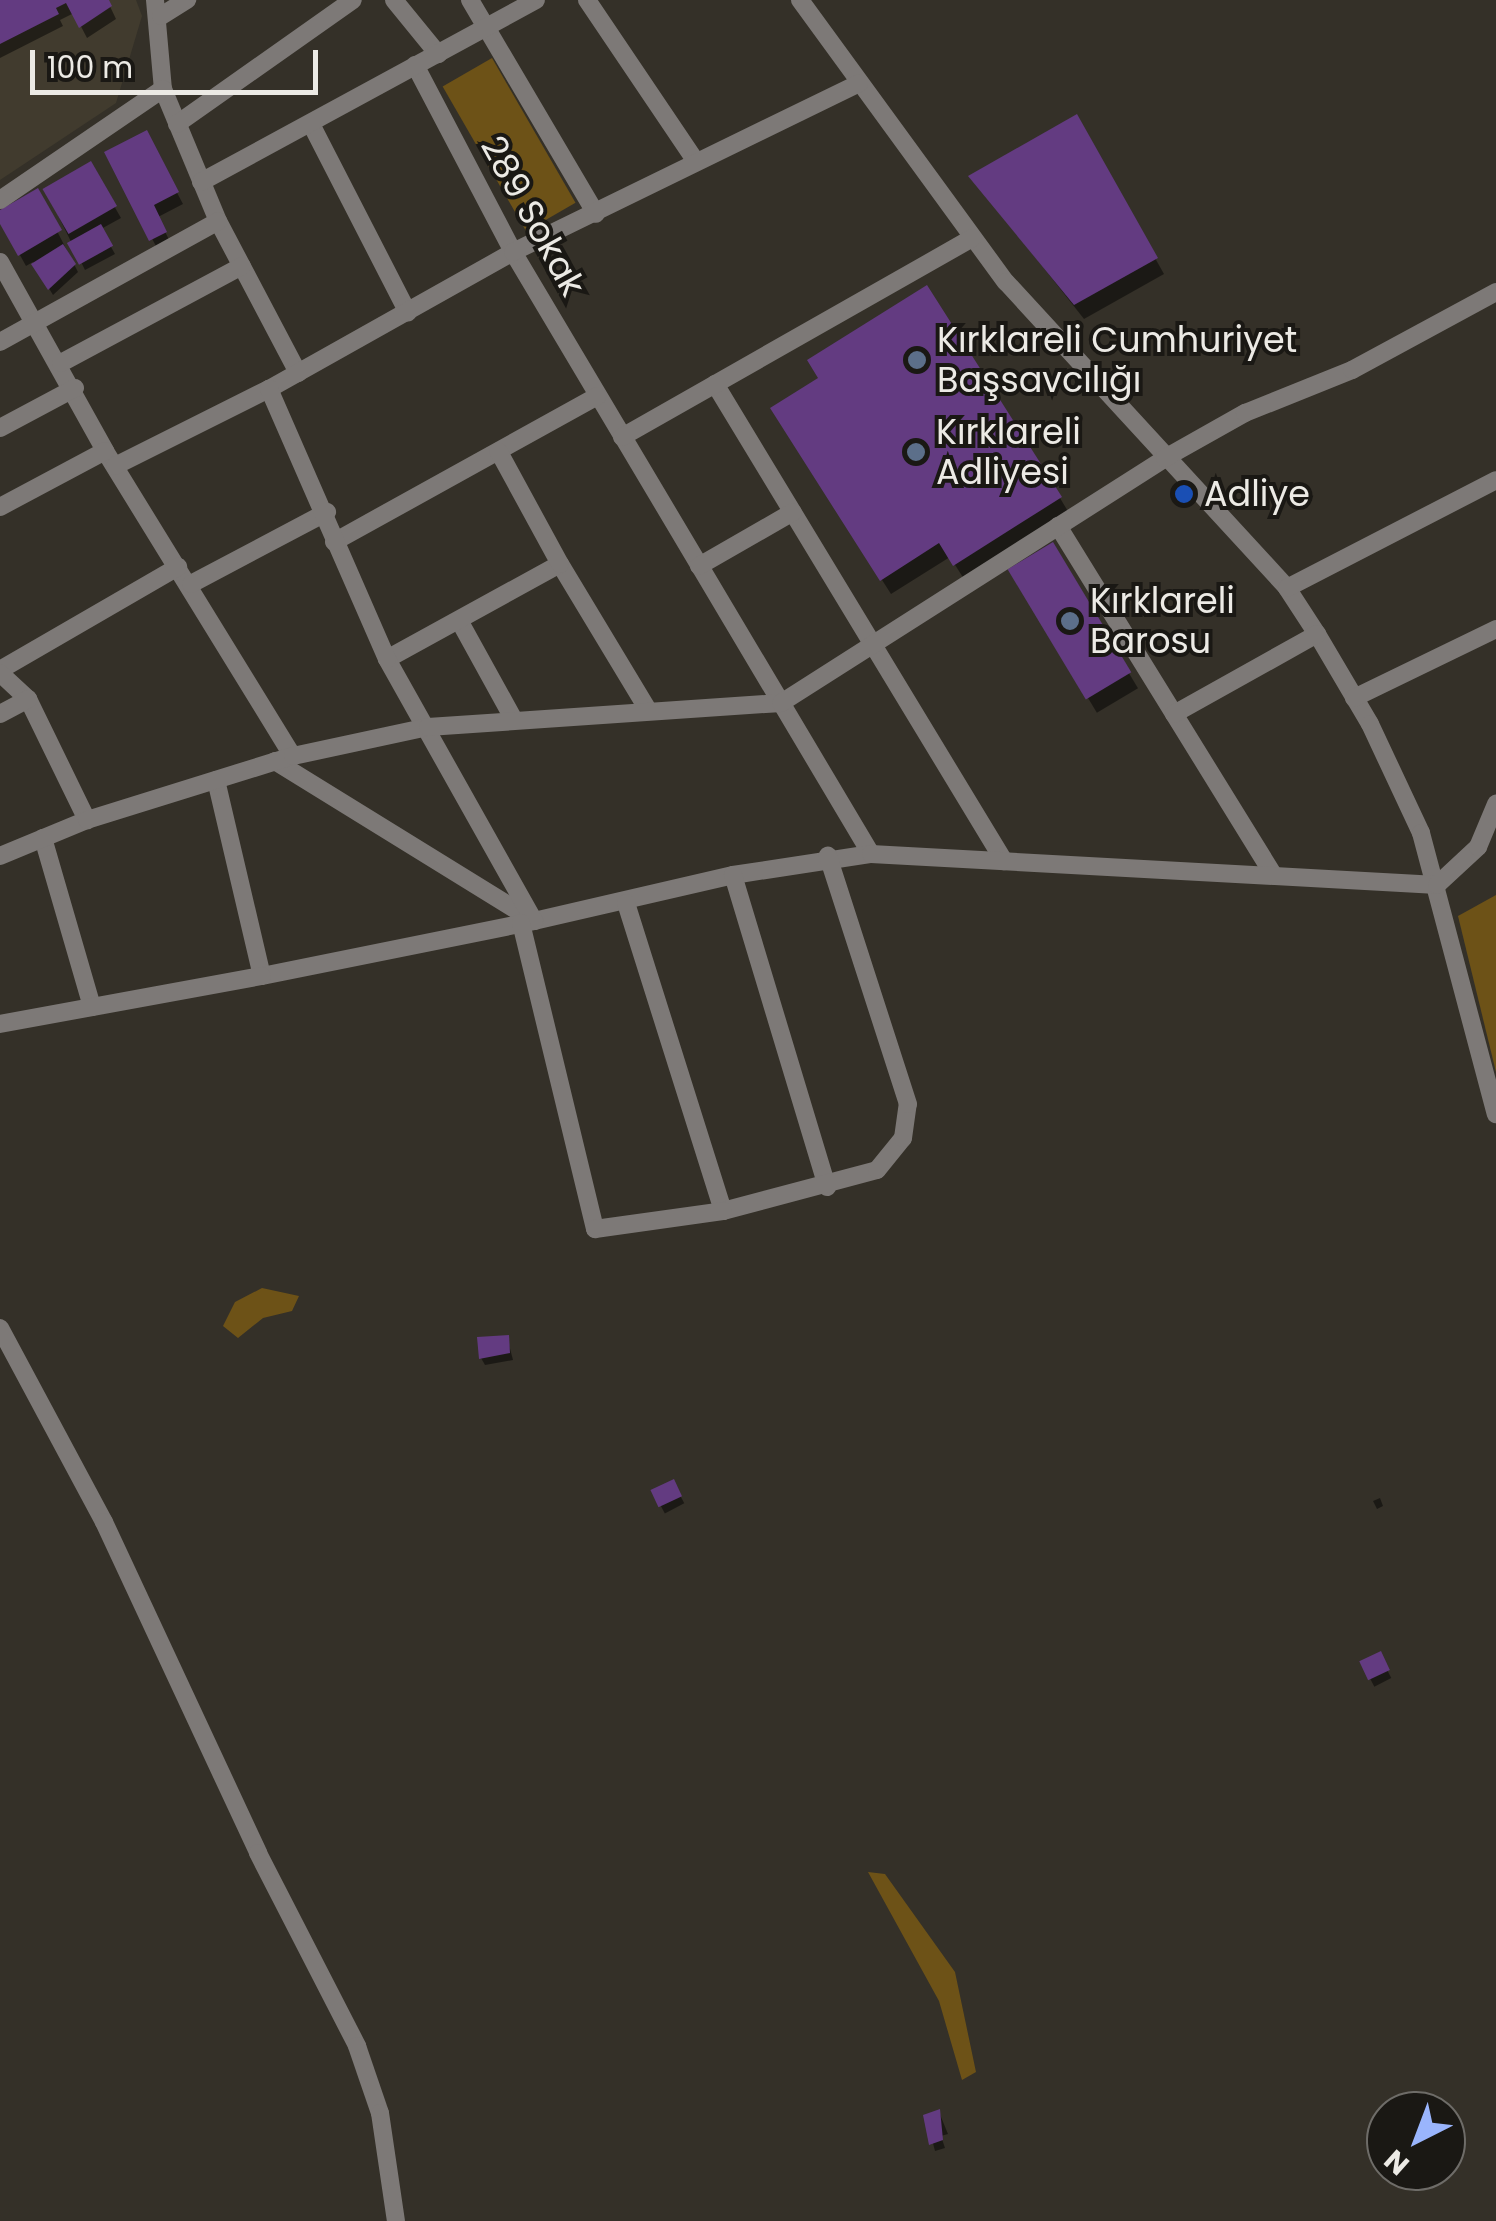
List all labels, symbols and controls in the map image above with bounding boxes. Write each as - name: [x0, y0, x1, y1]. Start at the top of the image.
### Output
- scale bar: [35, 30, 322, 92]
- text: 100 m: [47, 46, 133, 89]
- street label: 289 Sokak: [472, 129, 594, 303]
- place label: Kırklareli Cumhuriyet Başsavcılığı: [937, 319, 1297, 401]
- marker: Kırklareli Cumhuriyet Başsavcılığı: [906, 349, 928, 371]
- place label: Kırklareli Adliyesi: [936, 411, 1081, 493]
- marker: Kırklareli Adliyesi: [905, 441, 927, 463]
- place label: Adliye: [1204, 473, 1310, 515]
- marker: Adliye: [1173, 483, 1195, 505]
- place label: Kırklareli Barosu: [1090, 580, 1235, 662]
- marker: Kırklareli Barosu: [1059, 610, 1081, 632]
- north arrow: [1366, 2091, 1466, 2191]
- text: N: [1376, 2141, 1418, 2184]

